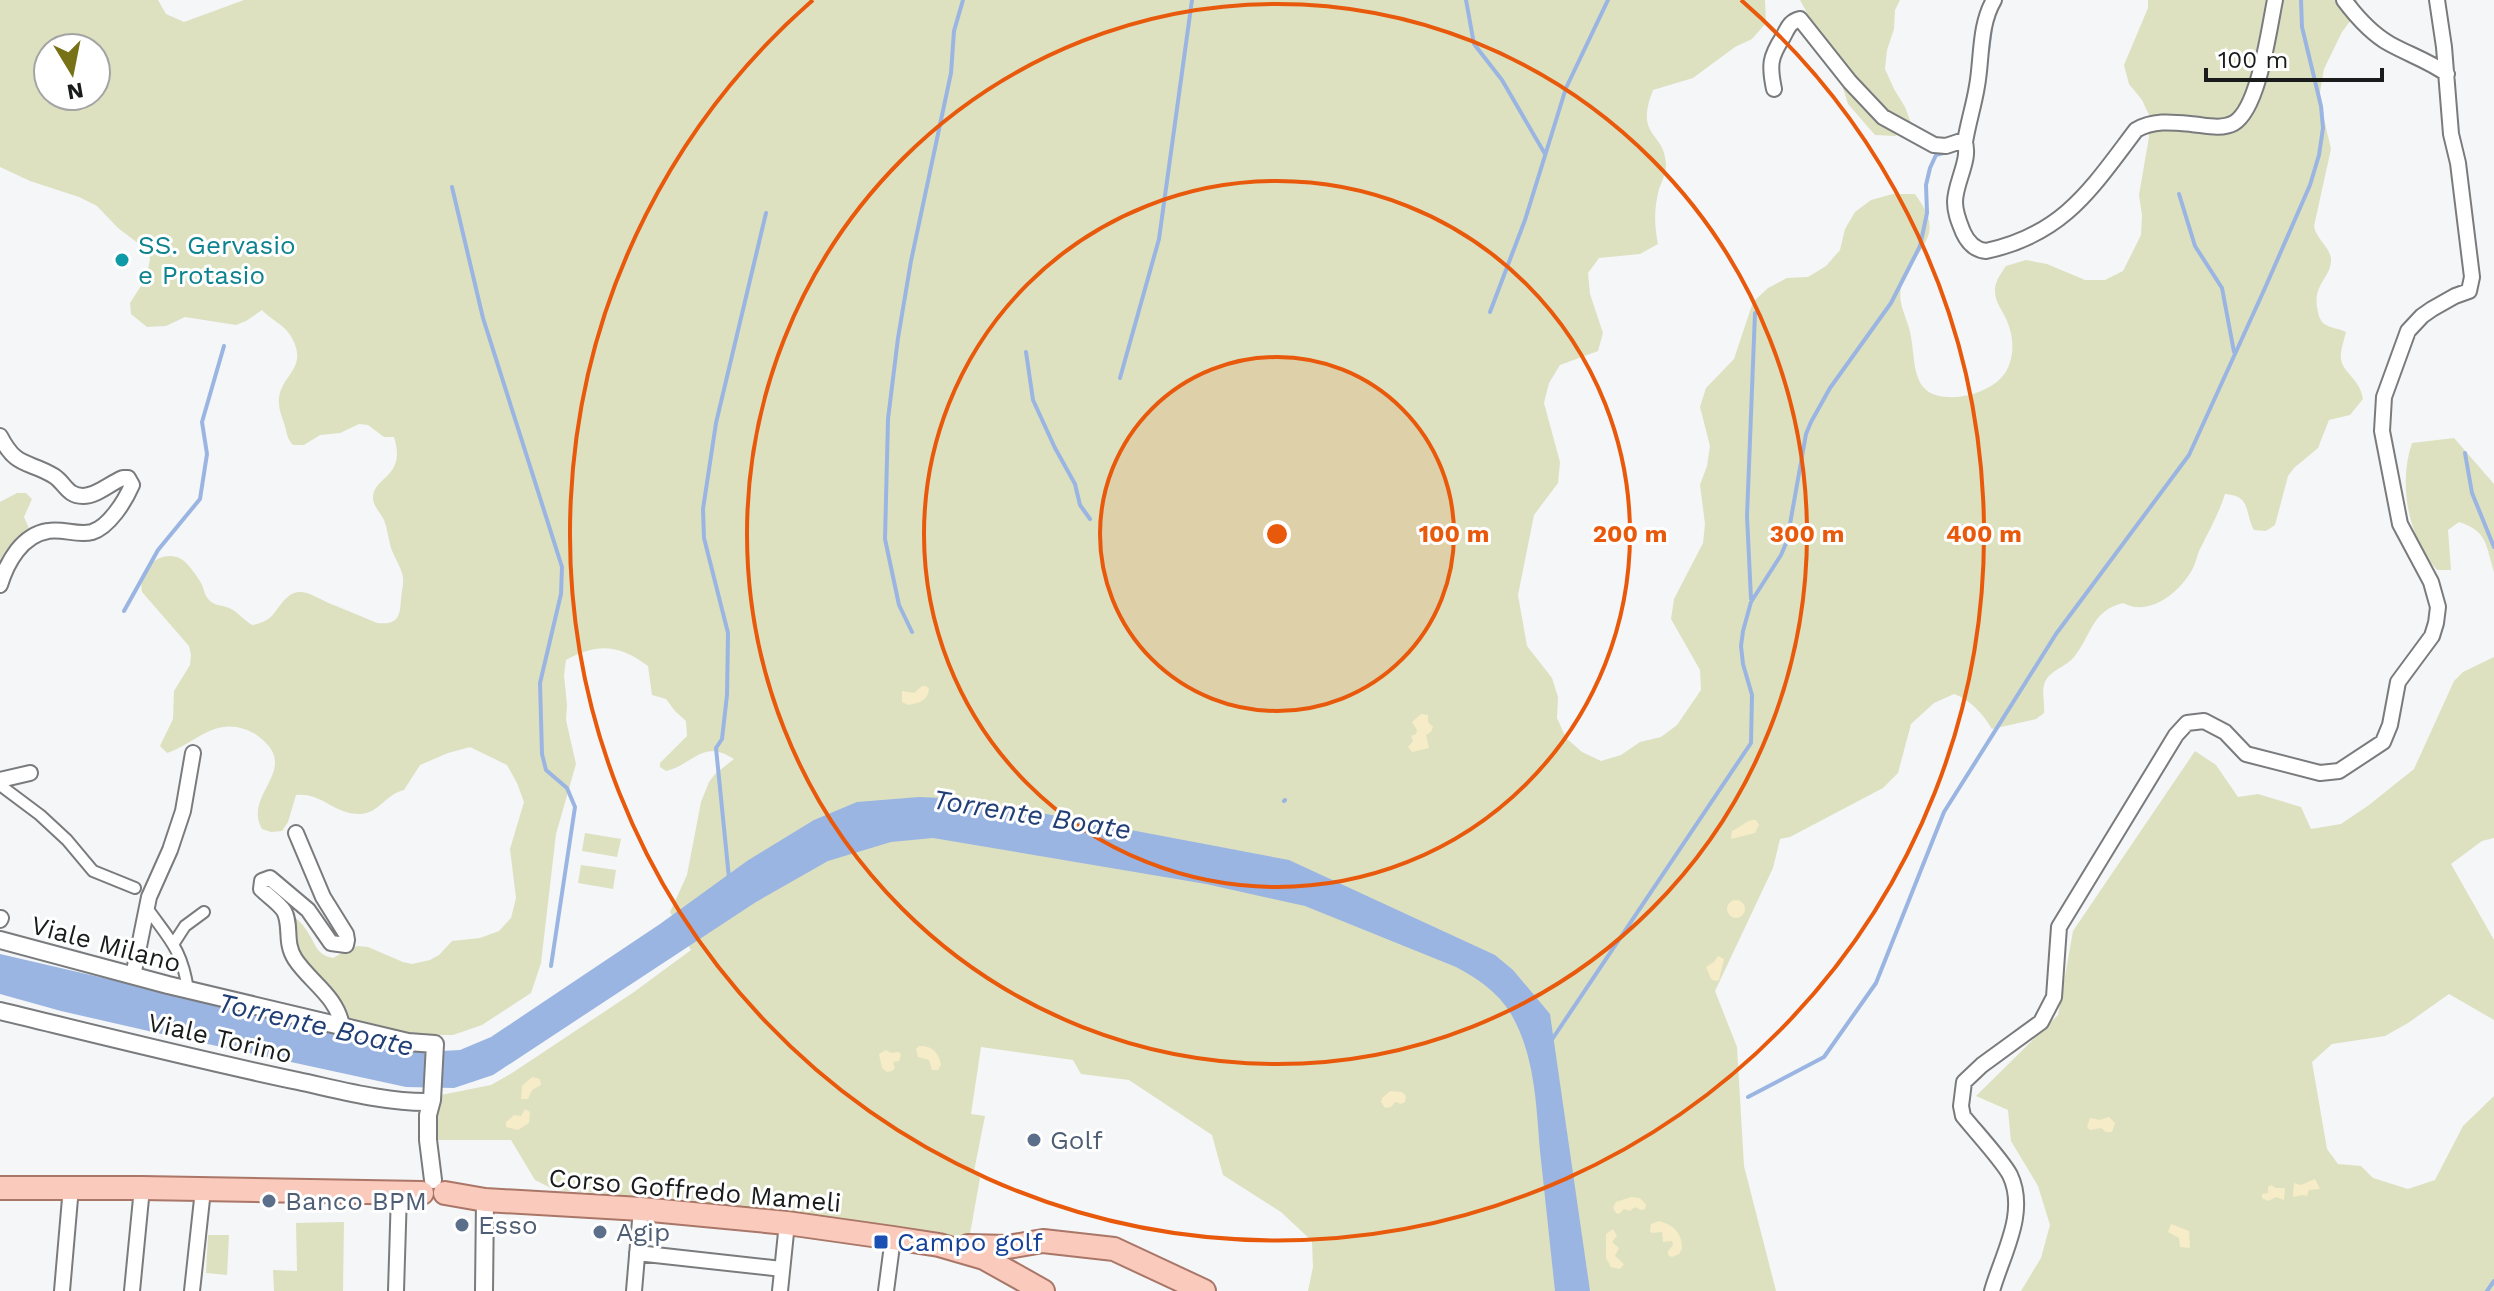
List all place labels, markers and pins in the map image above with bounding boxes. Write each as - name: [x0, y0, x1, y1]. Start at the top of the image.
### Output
- place label: SS. Gervasio e Protasio: [138, 230, 296, 290]
- marker: SS. Gervasio e Protasio: [113, 251, 131, 269]
- centre of rings: [1263, 520, 1291, 548]
- place label: Golf: [1050, 1125, 1103, 1155]
- marker: Golf: [1025, 1131, 1043, 1149]
- place label: Banco BPM: [285, 1186, 427, 1216]
- marker: Banco BPM: [260, 1192, 278, 1210]
- place label: Esso: [478, 1210, 538, 1240]
- marker: Esso: [453, 1216, 471, 1234]
- place label: Agip: [616, 1217, 670, 1247]
- marker: Agip: [591, 1223, 609, 1241]
- place label: Campo golf: [897, 1227, 1043, 1257]
- marker: Campo golf: [872, 1233, 890, 1251]

